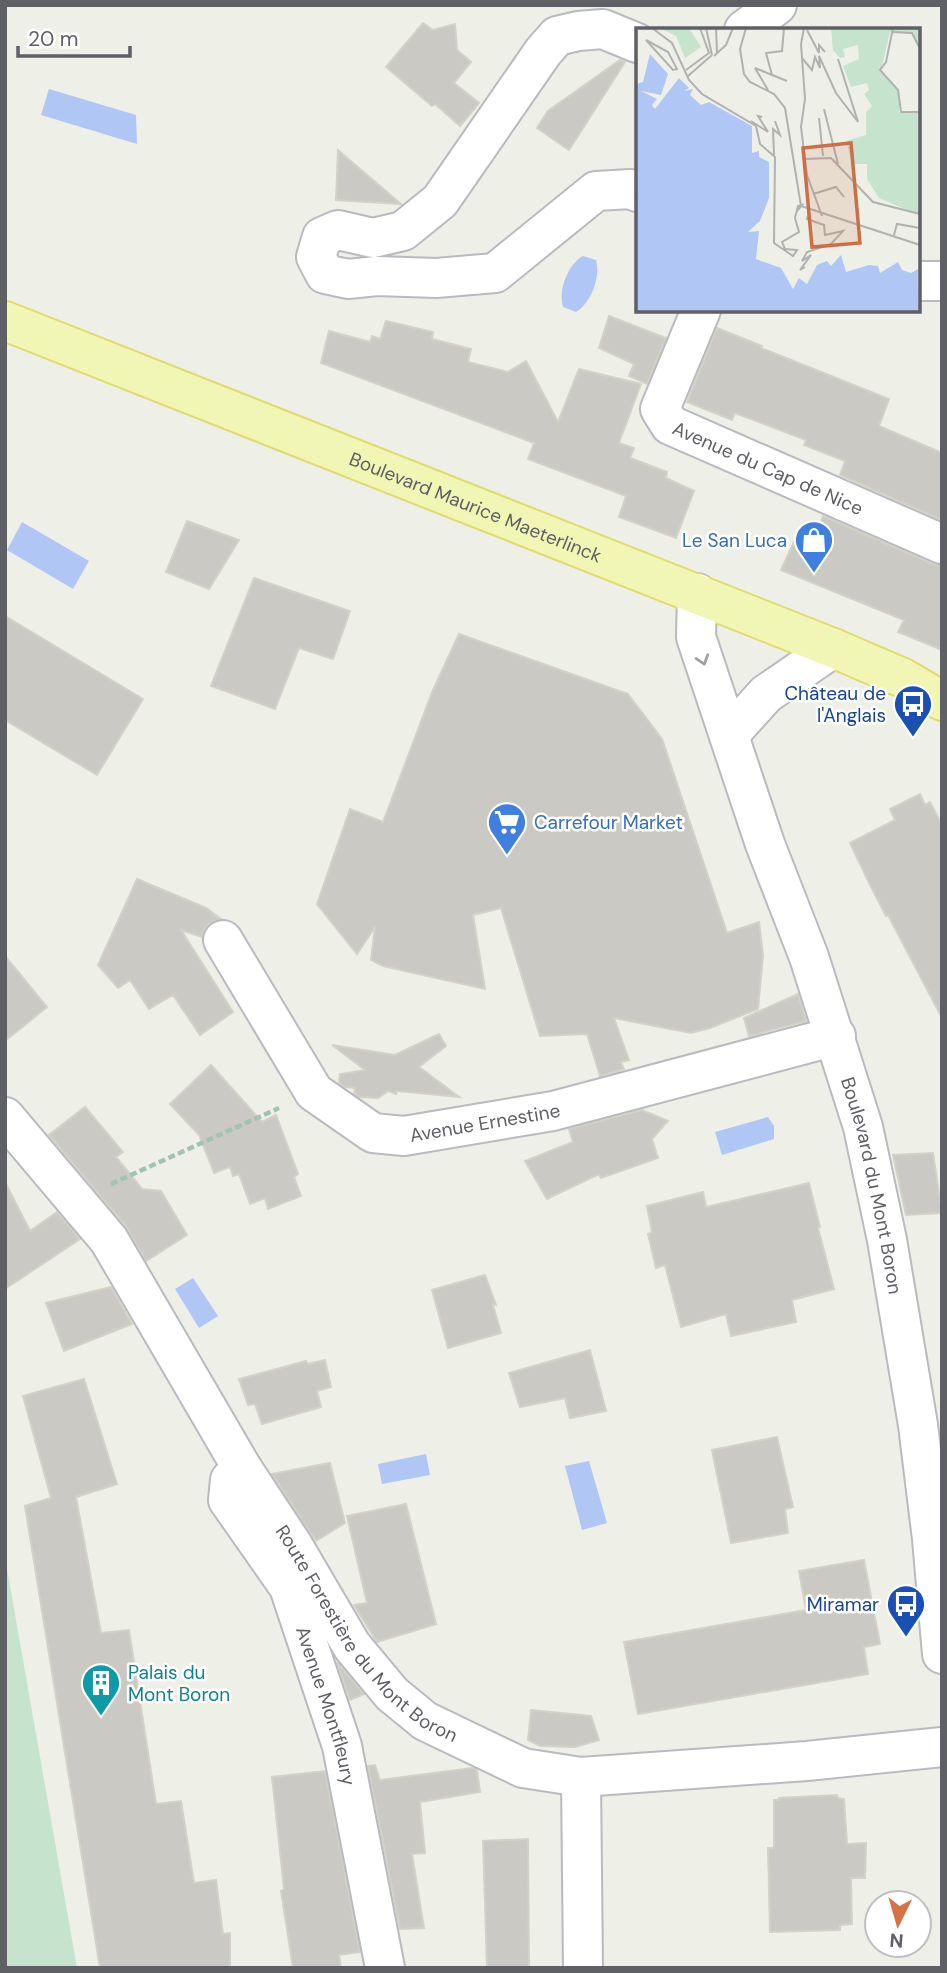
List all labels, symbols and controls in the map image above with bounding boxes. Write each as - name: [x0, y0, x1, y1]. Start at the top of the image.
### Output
- scale bar: [18, 14, 130, 58]
- text: 20 m: [28, 25, 79, 53]
- inset map: [636, 28, 919, 312]
- street label: Avenue du Cap de Nice: [669, 416, 867, 521]
- street label: Boulevard Maurice Maeterlinck: [346, 446, 606, 569]
- shop icon: Le San Luca: [793, 519, 835, 574]
- place label: Le San Luca: [682, 528, 787, 553]
- one-way arrow: [695, 653, 709, 665]
- place label: Château de l'Anglais: [784, 681, 886, 728]
- bus stop icon: Château de l'Anglais: [892, 683, 934, 738]
- supermarket icon: Carrefour Market: [486, 801, 528, 856]
- place label: Carrefour Market: [534, 810, 683, 835]
- street label: Boulevard du Mont Boron: [835, 1074, 908, 1296]
- street label: Avenue Ernestine: [408, 1098, 563, 1148]
- street label: Route Forestière du Mont Boron: [270, 1520, 462, 1748]
- bus stop icon: Miramar: [885, 1583, 927, 1638]
- place label: Miramar: [807, 1592, 879, 1617]
- street label: Avenue Montfleury: [290, 1623, 361, 1788]
- place label: Palais du Mont Boron: [128, 1660, 230, 1707]
- building icon: Palais du Mont Boron: [80, 1662, 122, 1717]
- north arrow: [863, 1889, 933, 1959]
- text: N: [889, 1927, 905, 1953]

